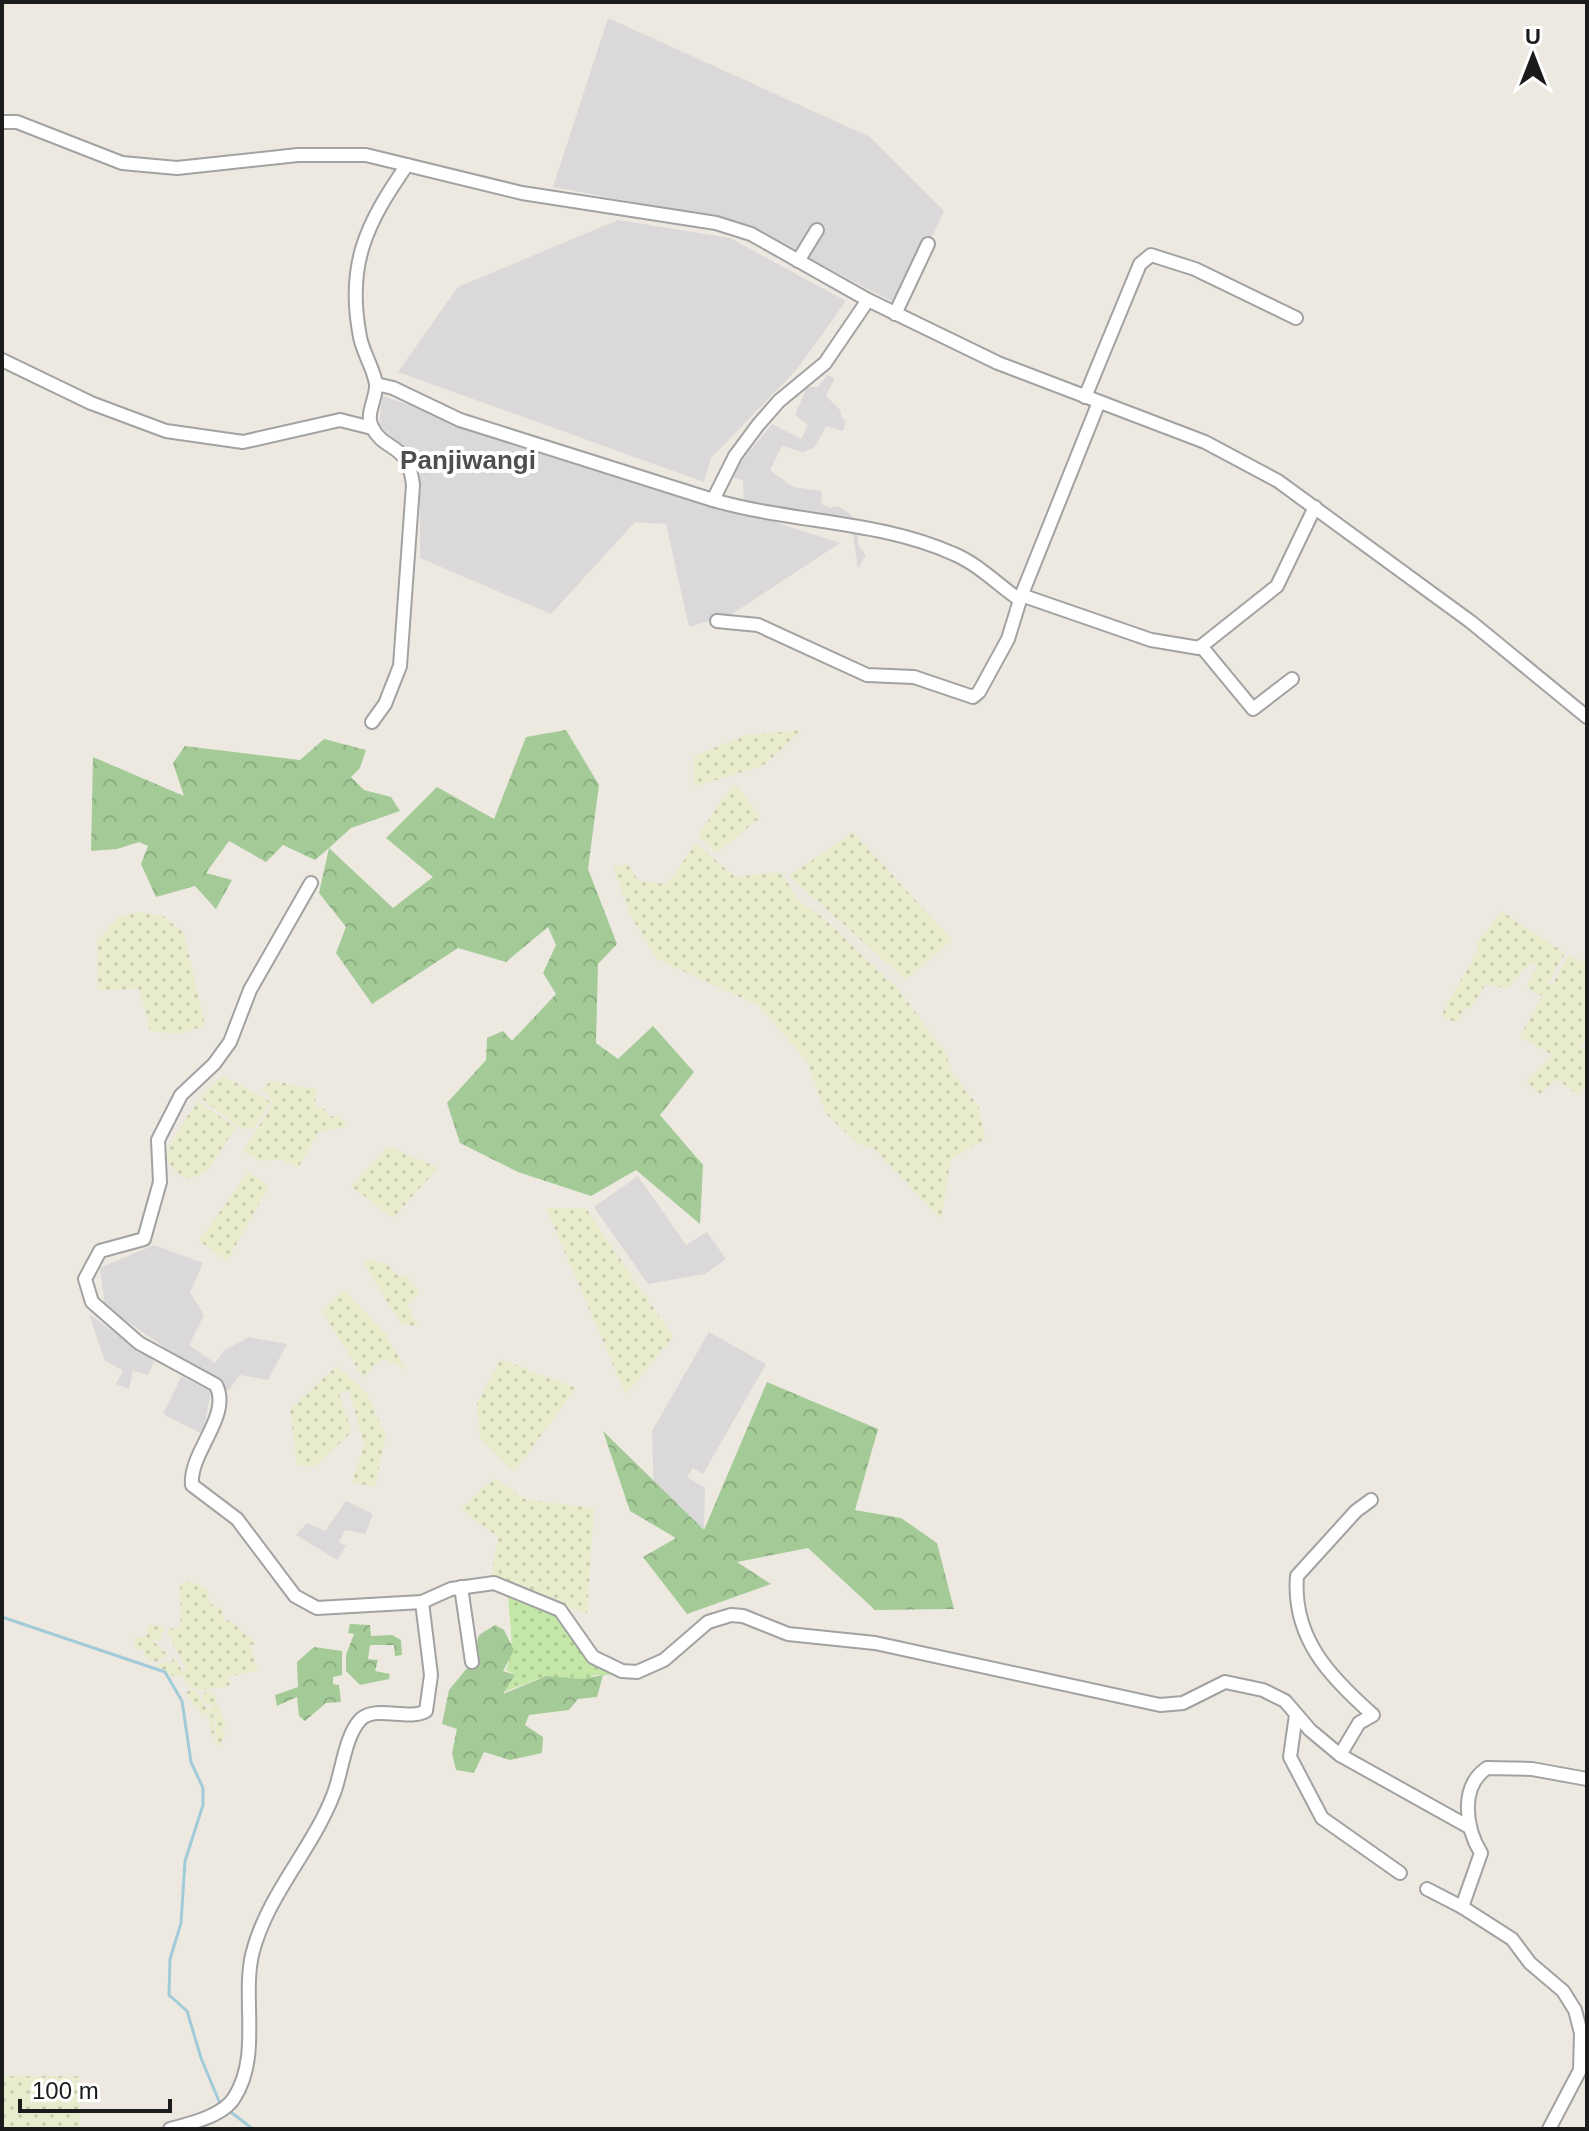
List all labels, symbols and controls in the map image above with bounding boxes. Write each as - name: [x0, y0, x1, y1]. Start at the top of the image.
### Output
- north arrow: [1493, 16, 1573, 96]
- text: U: [1525, 24, 1541, 49]
- district label: Panjiwangi: [400, 445, 536, 475]
- scale bar: [20, 2063, 170, 2113]
- text: 100 m: [32, 2077, 99, 2104]

